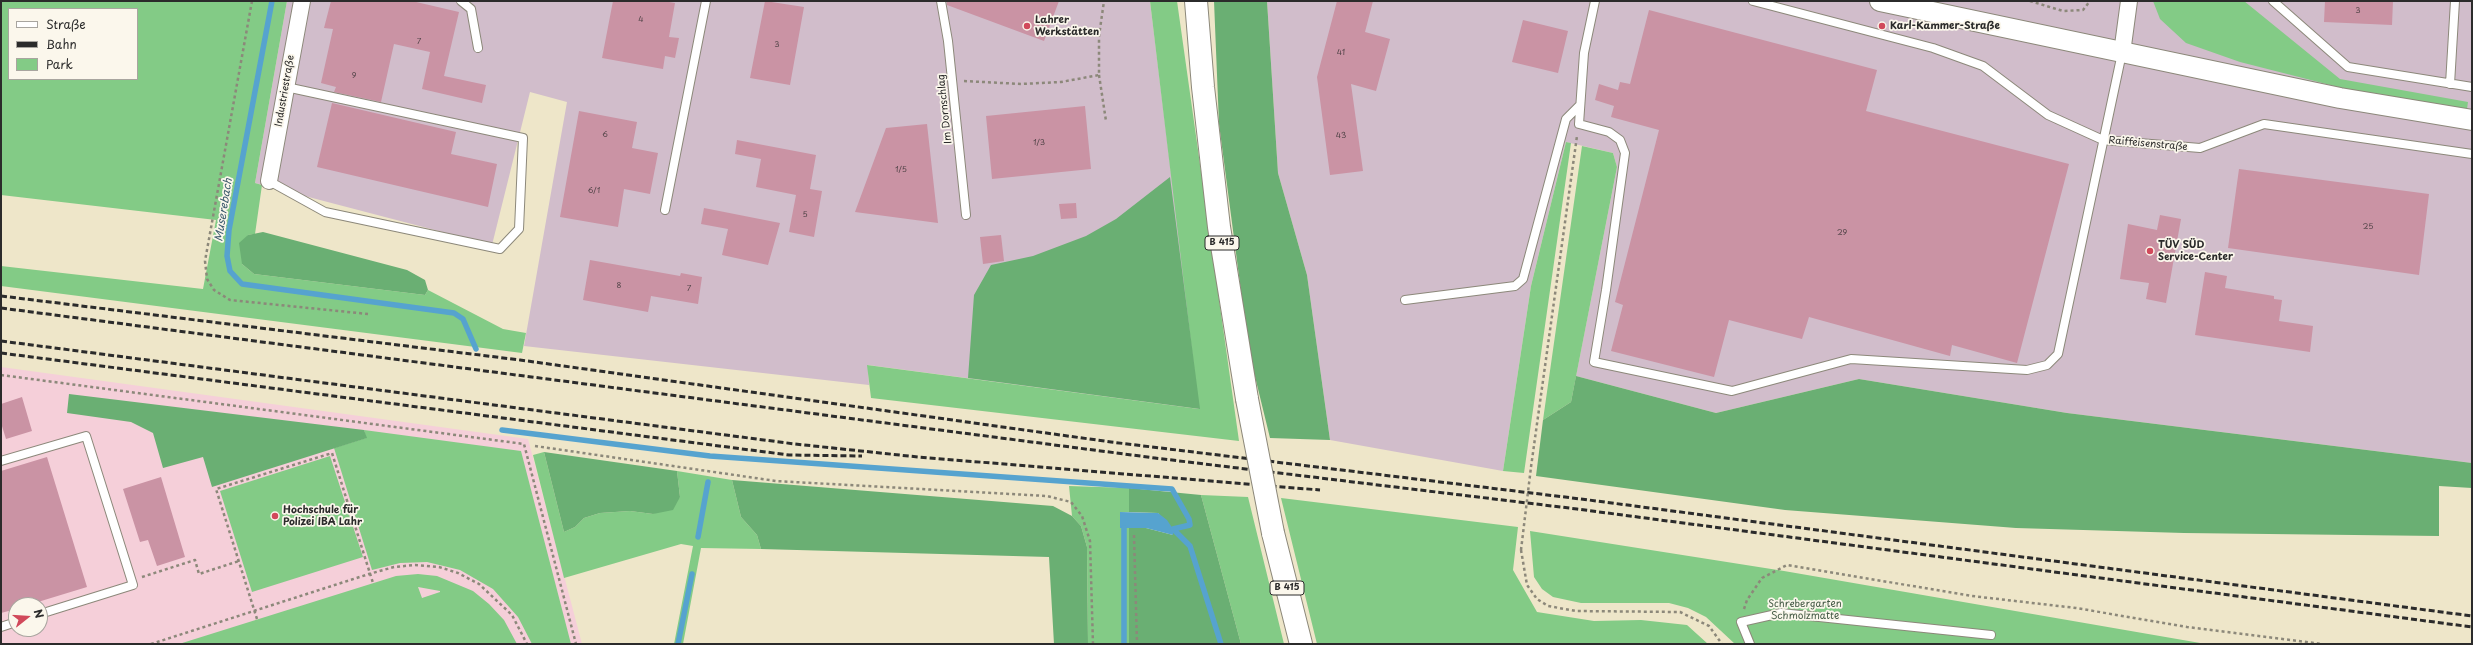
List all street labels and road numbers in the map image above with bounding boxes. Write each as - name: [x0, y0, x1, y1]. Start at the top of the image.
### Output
- street label: Industriestraße: [273, 54, 297, 128]
- street label: Im Dornschlag: [935, 74, 955, 144]
- street label: Raiffeisenstraße: [2108, 135, 2188, 153]
- road number: B 415: [1205, 236, 1239, 250]
- road number: B 415: [1270, 581, 1304, 595]

